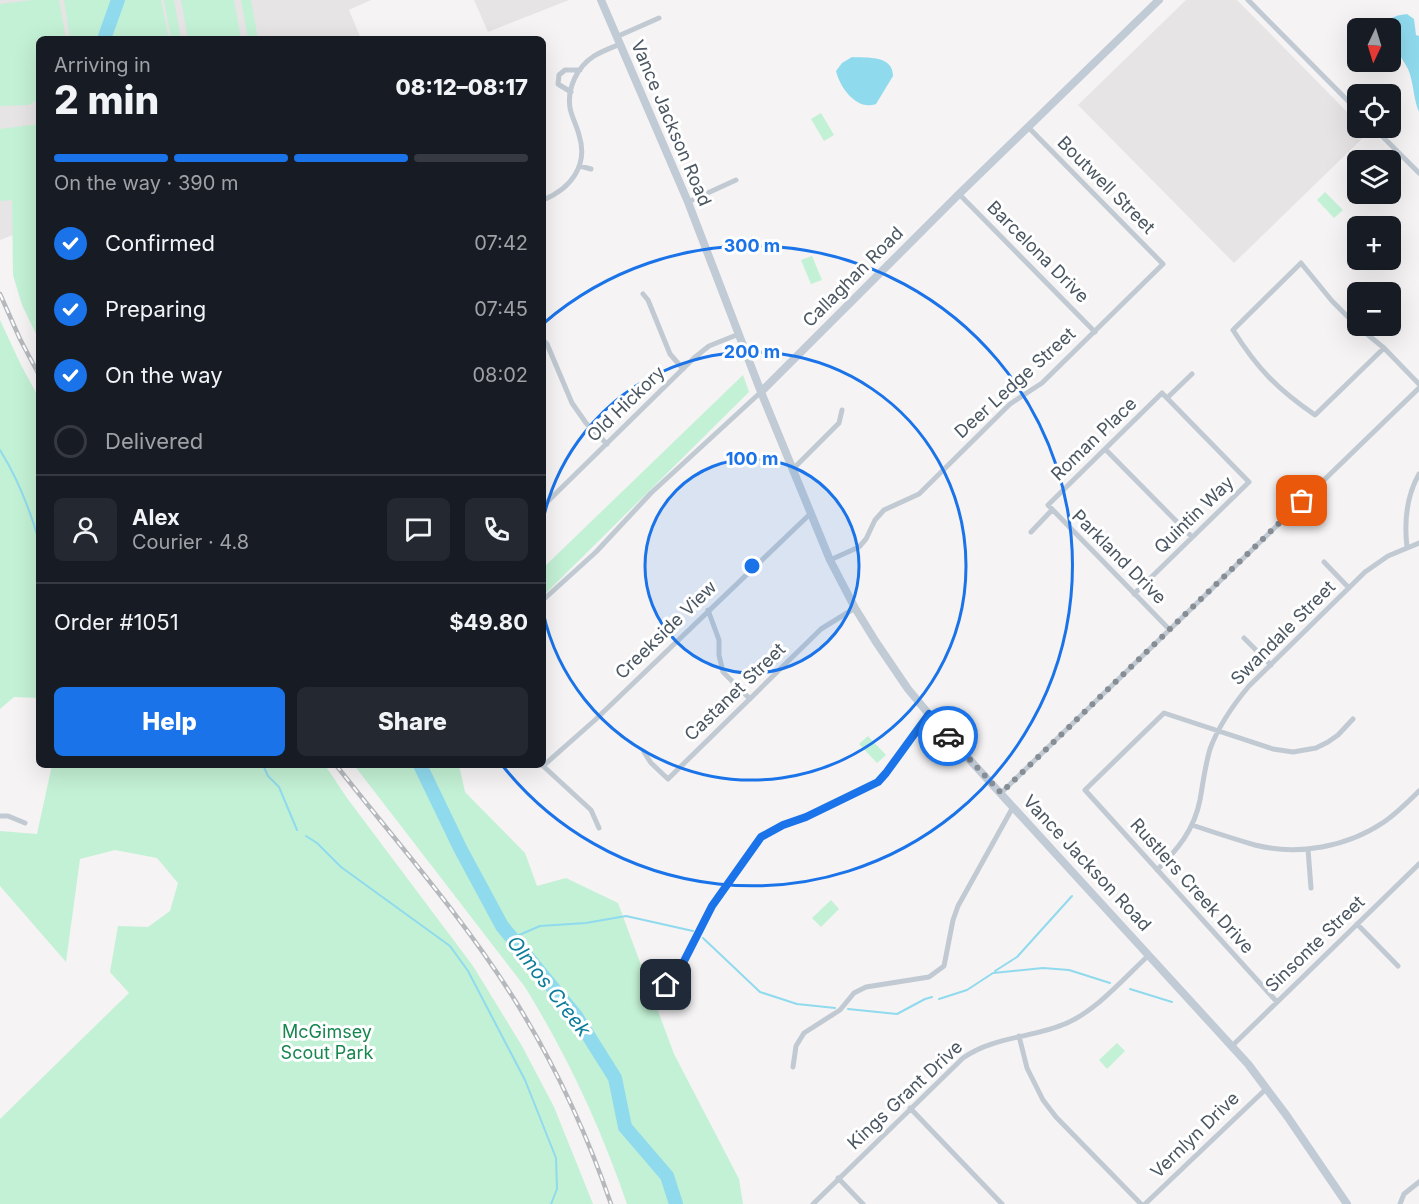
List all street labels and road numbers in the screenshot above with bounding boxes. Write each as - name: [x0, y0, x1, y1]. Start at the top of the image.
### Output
- street label: Vance Jackson Road: [627, 37, 716, 209]
- street label: Boutwell Street: [1053, 132, 1159, 238]
- street label: Barcelona Drive: [983, 197, 1093, 307]
- street label: Callaghan Road: [798, 222, 907, 331]
- street label: Deer Ledge Street: [950, 323, 1079, 442]
- street label: Old Hickory: [583, 361, 669, 446]
- street label: Roman Place: [1047, 393, 1141, 485]
- street label: Quintin Way: [1150, 472, 1238, 558]
- street label: Parkland Drive: [1068, 505, 1171, 608]
- street label: Creekside View: [611, 576, 721, 683]
- street label: Swandale Street: [1226, 576, 1339, 689]
- street label: Castanet Street: [680, 638, 789, 745]
- street label: Vance Jackson Road: [1019, 790, 1156, 935]
- street label: Rustlers Creek Drive: [1126, 814, 1258, 957]
- street label: Sinsonte Street: [1261, 891, 1369, 996]
- street label: Kings Grant Drive: [843, 1036, 967, 1153]
- street label: Vernlyn Drive: [1146, 1087, 1243, 1182]

